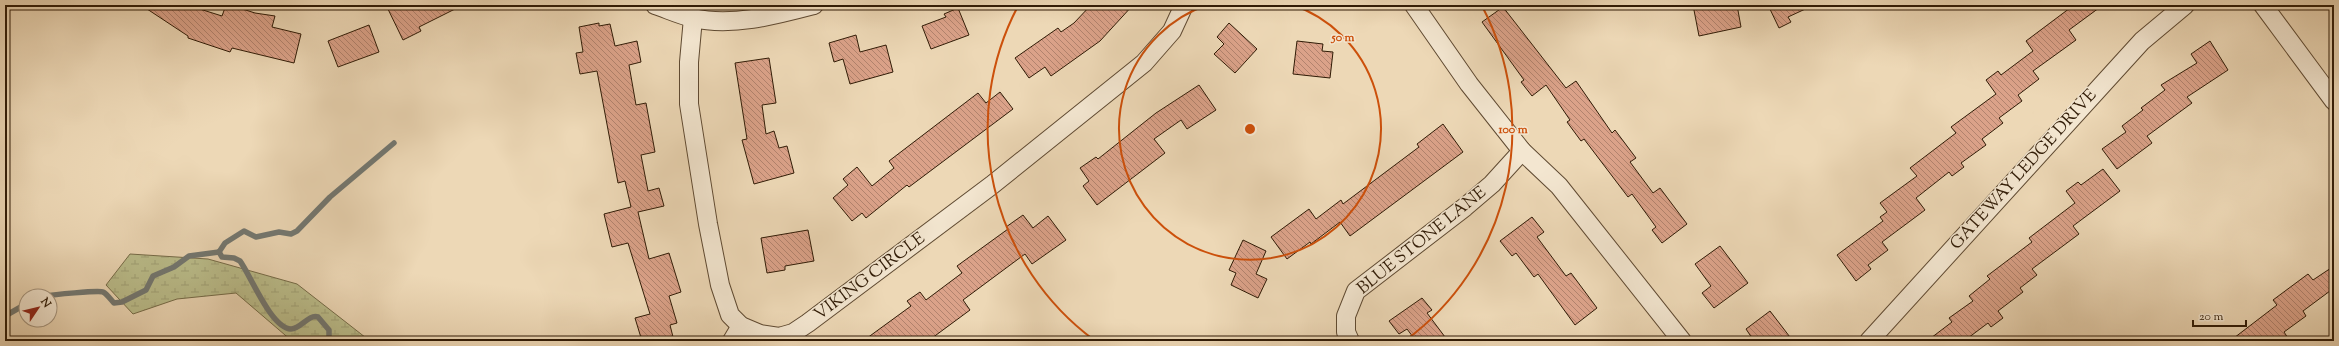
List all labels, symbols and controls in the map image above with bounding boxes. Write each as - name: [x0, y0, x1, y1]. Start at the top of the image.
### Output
- text: 50 m: [1331, 29, 1355, 47]
- street label: GATEWAY LEDGE DRIVE: [1945, 84, 2103, 256]
- text: 100 m: [1497, 121, 1528, 139]
- centre of rings: [1243, 122, 1257, 136]
- street label: BLUE STONE LANE: [1352, 181, 1492, 301]
- street label: VIKING CIRCLE: [809, 227, 931, 327]
- north arrow: [18, 288, 58, 328]
- text: N: [36, 294, 55, 311]
- scale bar: [2193, 302, 2246, 328]
- text: 20 m: [2199, 308, 2224, 326]

